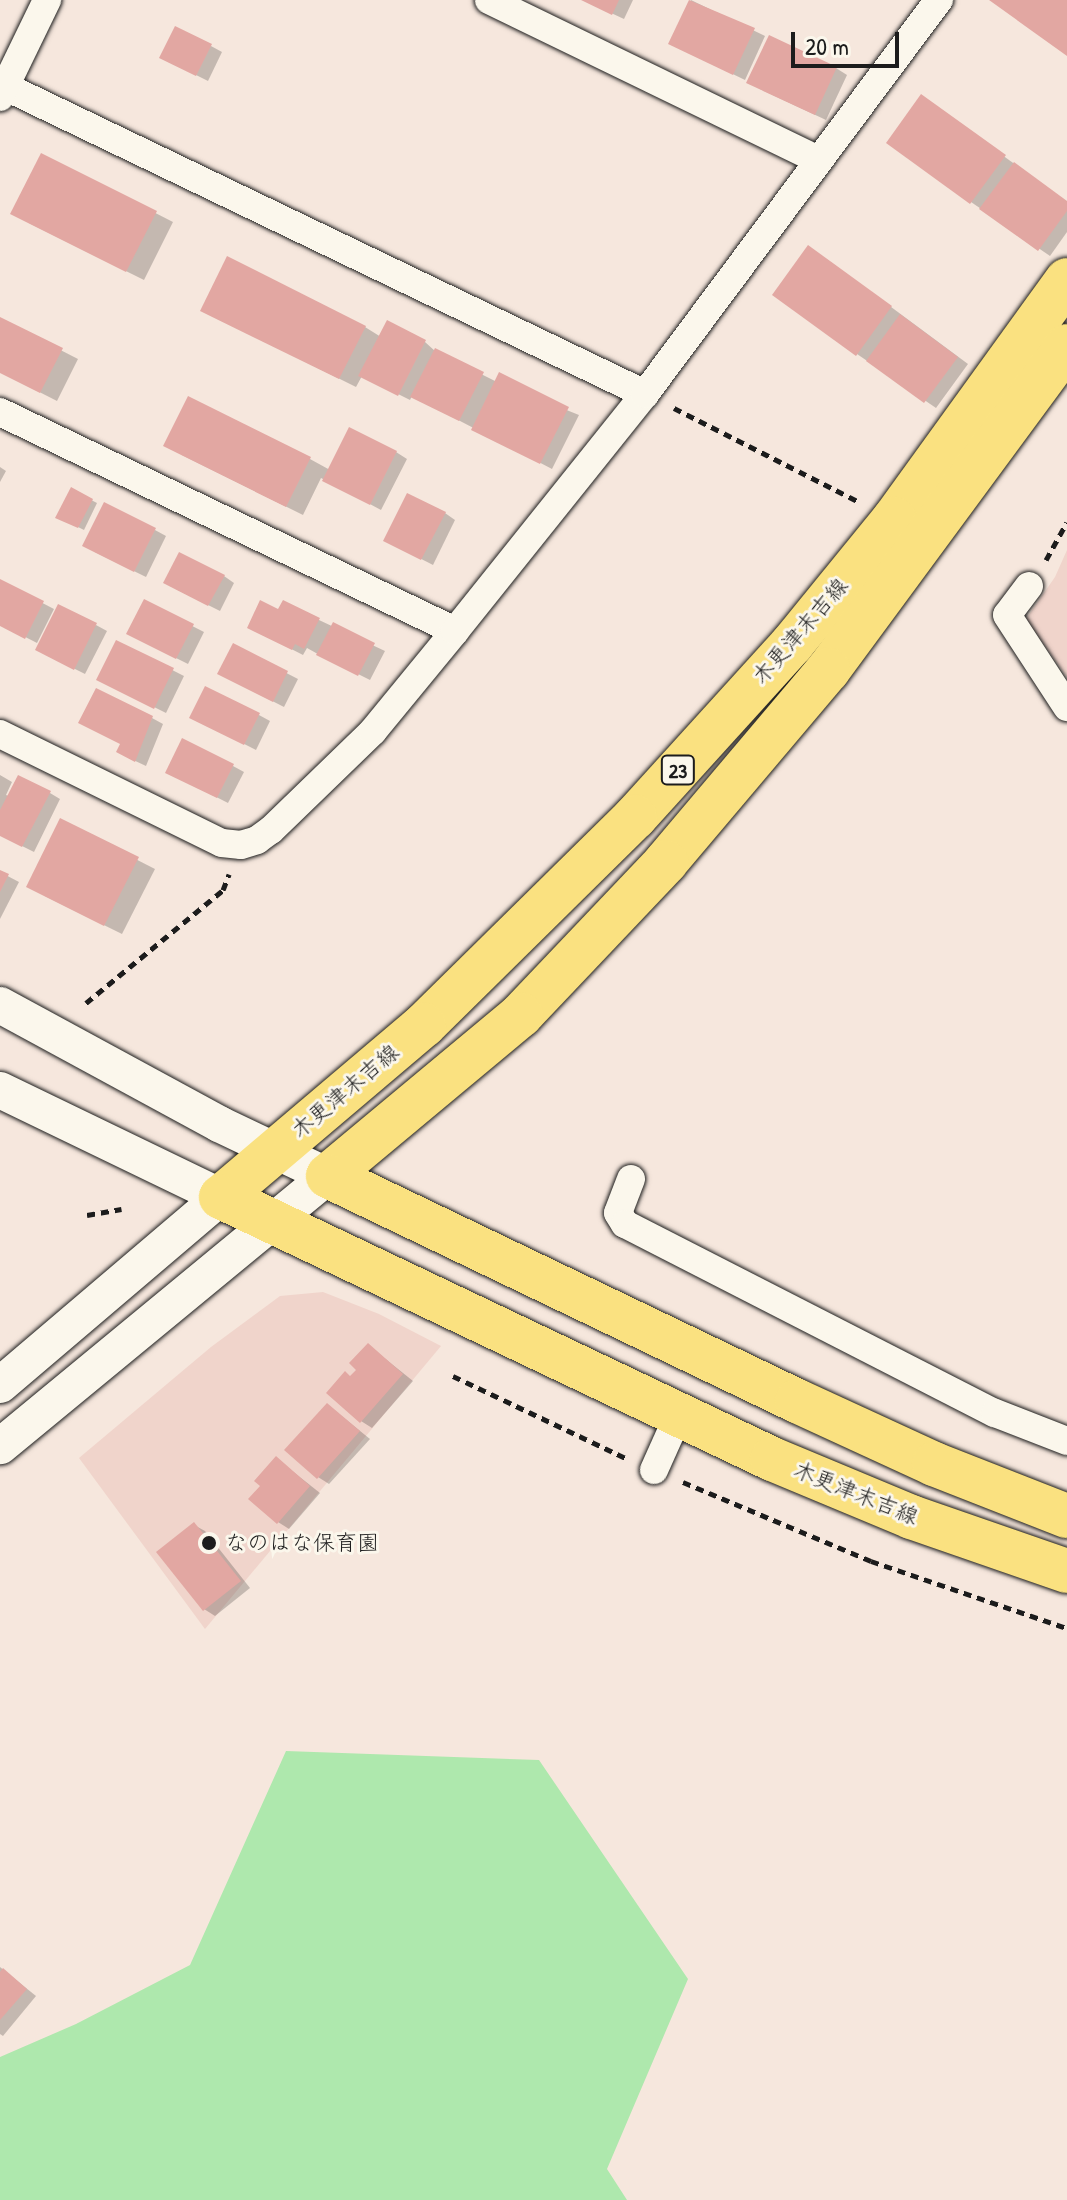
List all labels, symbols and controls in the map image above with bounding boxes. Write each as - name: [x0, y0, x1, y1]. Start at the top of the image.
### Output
- scale bar: [795, 16, 903, 66]
- text: 20 m: [805, 30, 849, 62]
- street label: 木更津末吉線: [747, 573, 853, 689]
- road number: 23: [660, 754, 696, 786]
- street label: 木更津末吉線: [286, 1038, 404, 1144]
- street label: 木更津末吉線: [790, 1456, 922, 1530]
- place label: なのはな保育園: [225, 1530, 379, 1556]
- marker: なのはな保育園: [200, 1534, 218, 1552]

